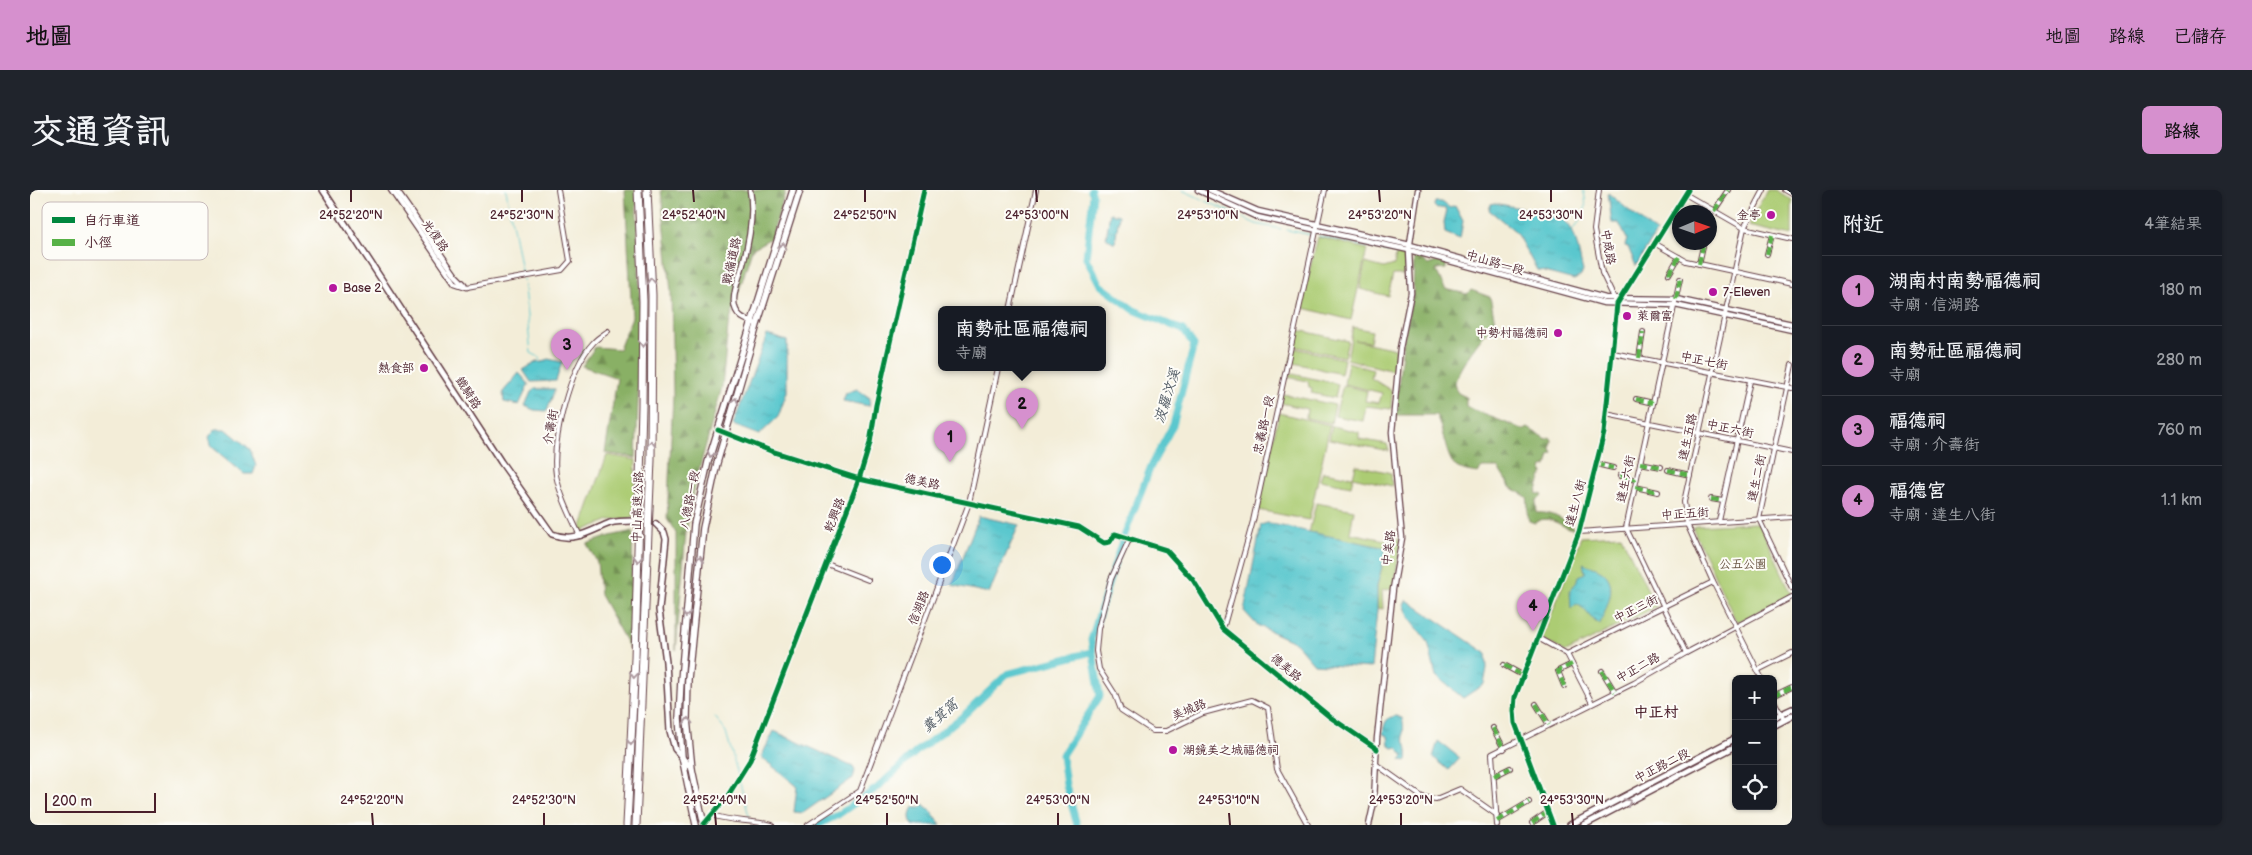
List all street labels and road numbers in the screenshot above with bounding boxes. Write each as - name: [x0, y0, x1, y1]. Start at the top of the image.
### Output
- street label: 光復路: [419, 217, 451, 255]
- street label: 中成路: [1598, 228, 1618, 266]
- street label: 戰備道路: [720, 236, 744, 286]
- street label: 中山路一段: [1464, 248, 1526, 278]
- street label: 中正七街: [1679, 349, 1729, 373]
- street label: 鐵騎路: [452, 374, 484, 412]
- street label: 忠義路一段: [1250, 394, 1278, 456]
- street label: 介壽街: [540, 408, 562, 446]
- street label: 達生五路: [1676, 412, 1700, 462]
- street label: 中正六街: [1705, 417, 1755, 441]
- street label: 達生二街: [1745, 453, 1769, 503]
- street label: 達生六街: [1614, 454, 1638, 504]
- street label: 八德路一段: [677, 469, 703, 531]
- street label: 中山高速公路: [629, 471, 647, 543]
- street label: 德美路: [903, 471, 941, 493]
- street label: 達生八街: [1563, 478, 1589, 528]
- street label: 乾興路: [822, 496, 848, 534]
- street label: 中正五街: [1661, 505, 1709, 523]
- street label: 中美路: [1379, 529, 1399, 567]
- street label: 信湖路: [905, 588, 933, 628]
- street label: 中正三街: [1611, 592, 1661, 626]
- street label: 中正二路: [1613, 650, 1663, 686]
- street label: 德美路: [1267, 651, 1305, 685]
- street label: 美城路: [1169, 696, 1209, 724]
- street label: 中正路二段: [1632, 746, 1692, 786]

